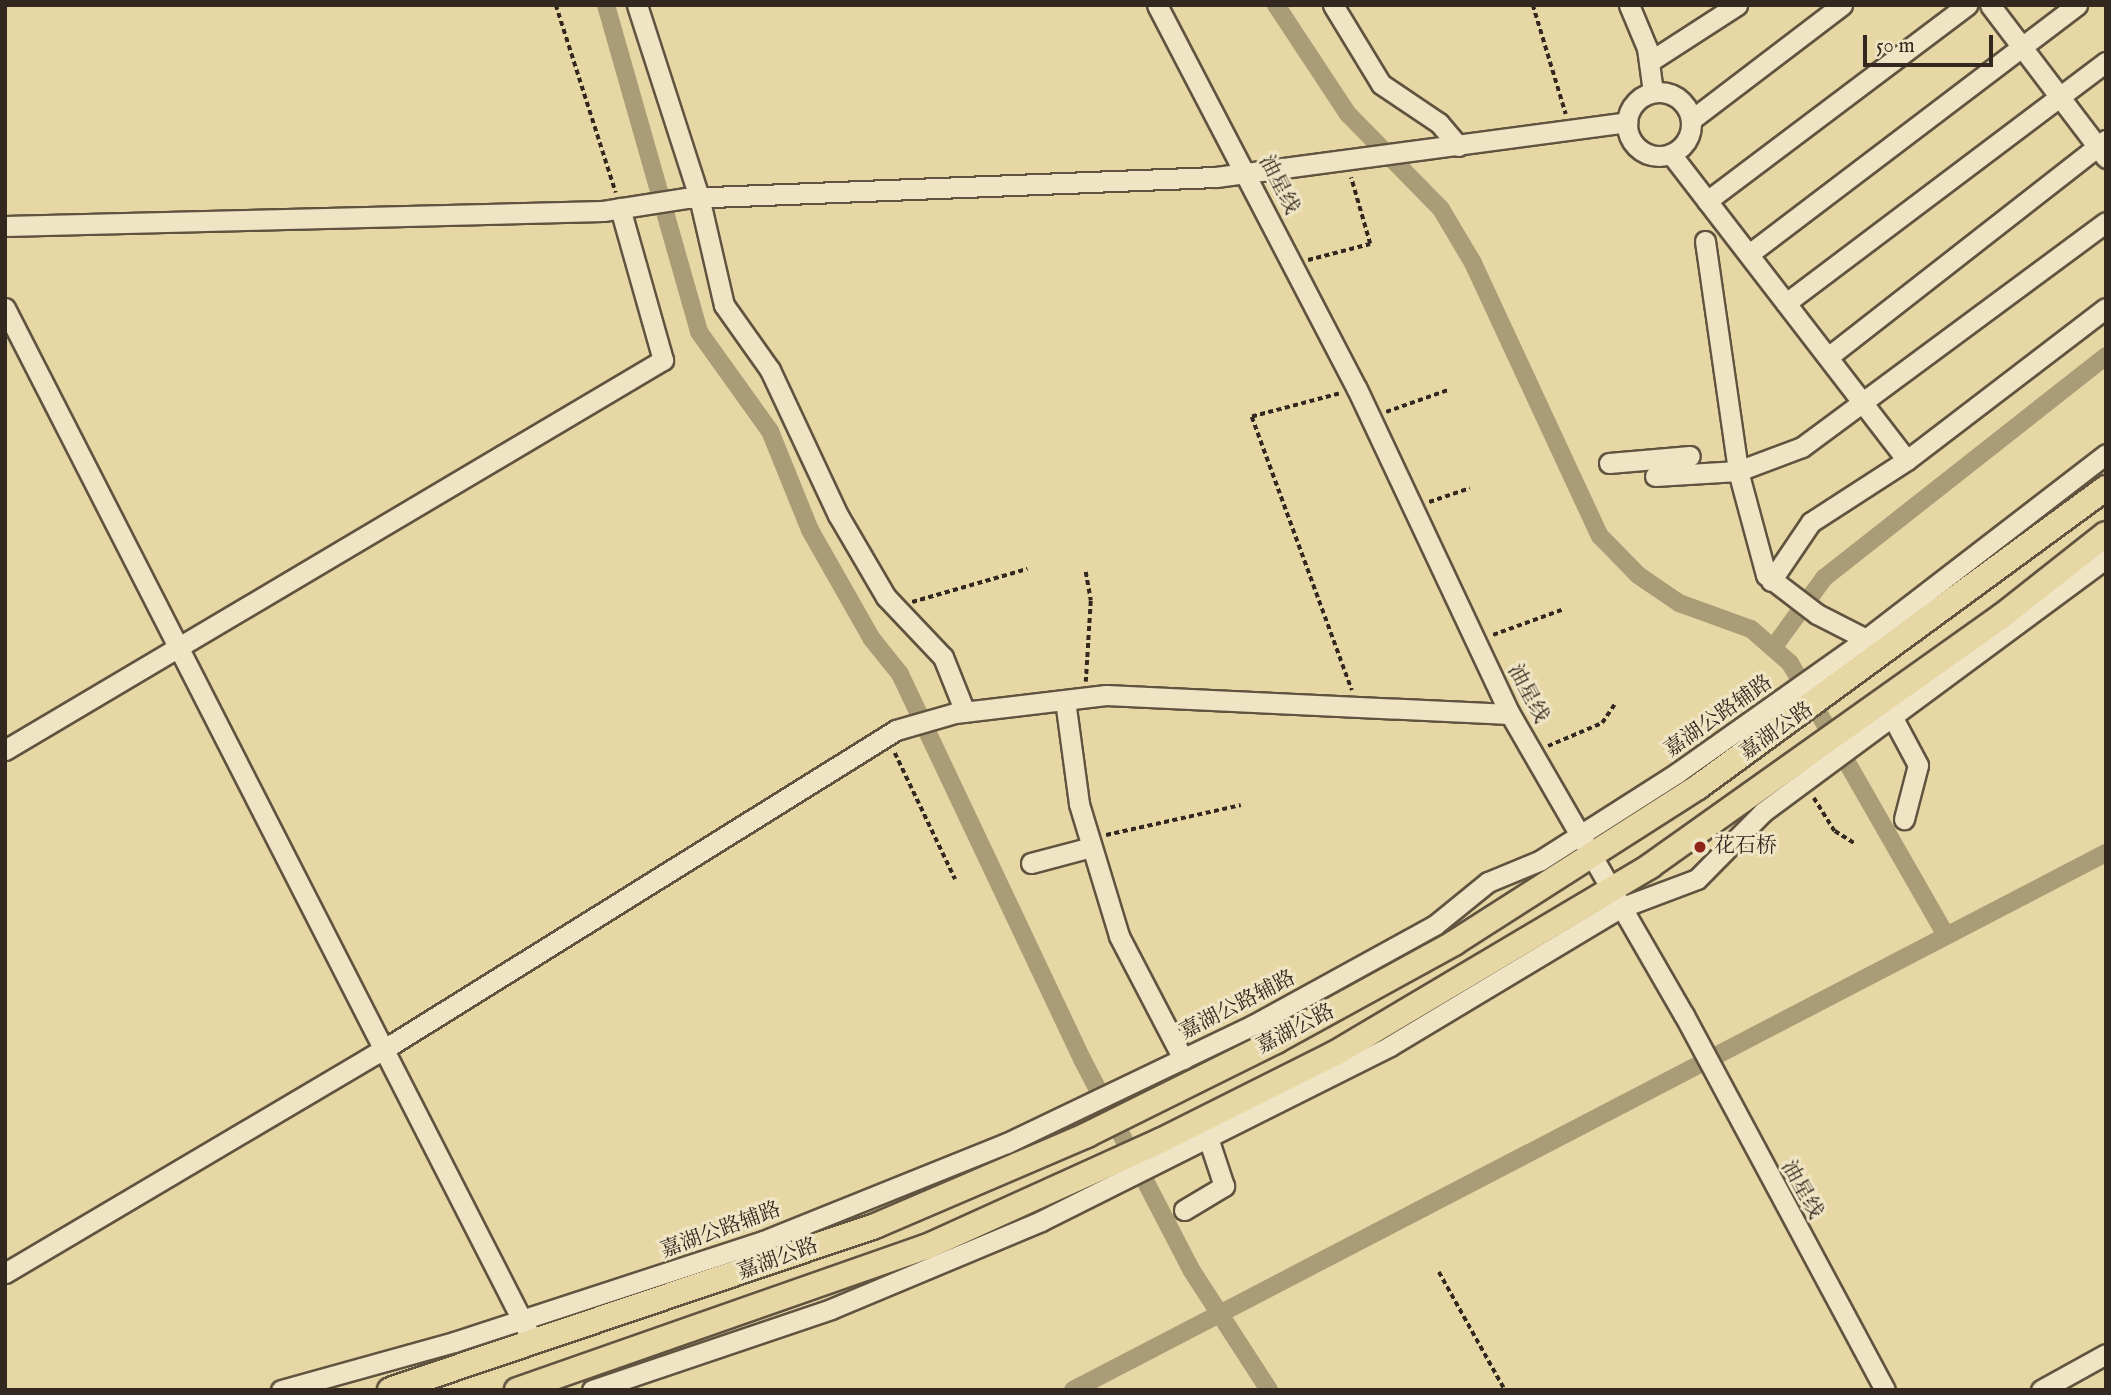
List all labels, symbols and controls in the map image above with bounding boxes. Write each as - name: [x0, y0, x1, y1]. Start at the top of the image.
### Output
- scale bar: [1866, 21, 1996, 65]
- text: 50 m: [1876, 33, 1915, 60]
- street label: 油星线: [1252, 151, 1304, 219]
- street label: 油星线: [1501, 660, 1553, 728]
- street label: 嘉湖公路辅路: [1660, 671, 1778, 763]
- street label: 嘉湖公路: [1735, 698, 1819, 766]
- place label: 花石桥: [1714, 834, 1777, 860]
- marker: 花石桥: [1692, 839, 1708, 855]
- street label: 嘉湖公路辅路: [1176, 966, 1300, 1046]
- street label: 嘉湖公路: [1253, 1000, 1339, 1060]
- street label: 油星线: [1775, 1156, 1827, 1224]
- street label: 嘉湖公路辅路: [657, 1198, 785, 1264]
- street label: 嘉湖公路: [734, 1234, 822, 1286]

